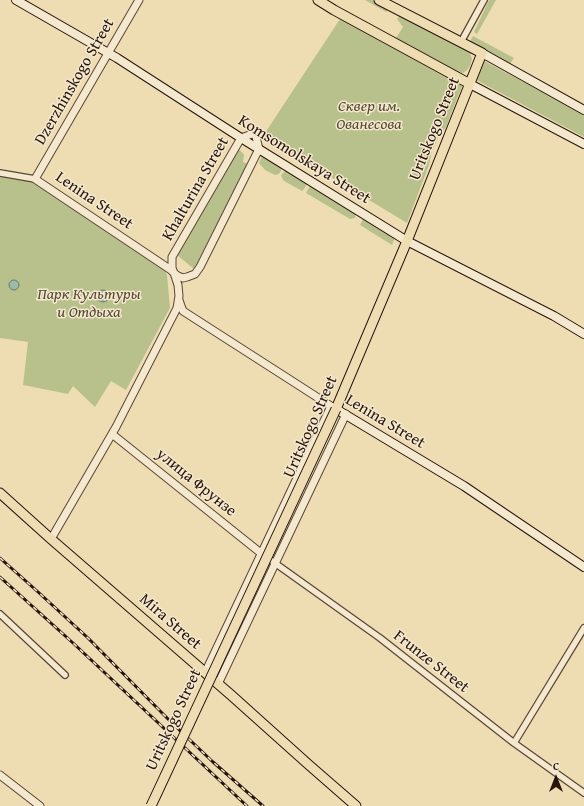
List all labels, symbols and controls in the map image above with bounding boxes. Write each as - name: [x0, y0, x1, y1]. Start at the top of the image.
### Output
- street label: Dzerzhinskogo Street: [31, 15, 119, 149]
- street label: Uritskogo Street: [406, 75, 464, 183]
- park label: Сквер им. Ованесова: [336, 97, 402, 135]
- street label: Komsomolskaya Street: [234, 112, 374, 208]
- street label: Khalturina Street: [159, 134, 233, 244]
- street label: Lenina Street: [52, 168, 136, 234]
- park label: Парк Культуры и Отдыха: [37, 285, 141, 323]
- street label: Uritskogo Street: [280, 373, 342, 481]
- street label: Lenina Street: [342, 391, 428, 453]
- street label: улица Фрунзе: [152, 445, 240, 521]
- street label: Mira Street: [135, 590, 205, 654]
- street label: Frunze Street: [389, 627, 473, 697]
- street label: Uritskogo Street: [142, 666, 206, 774]
- north arrow: [536, 758, 576, 798]
- text: С: [553, 758, 559, 774]

